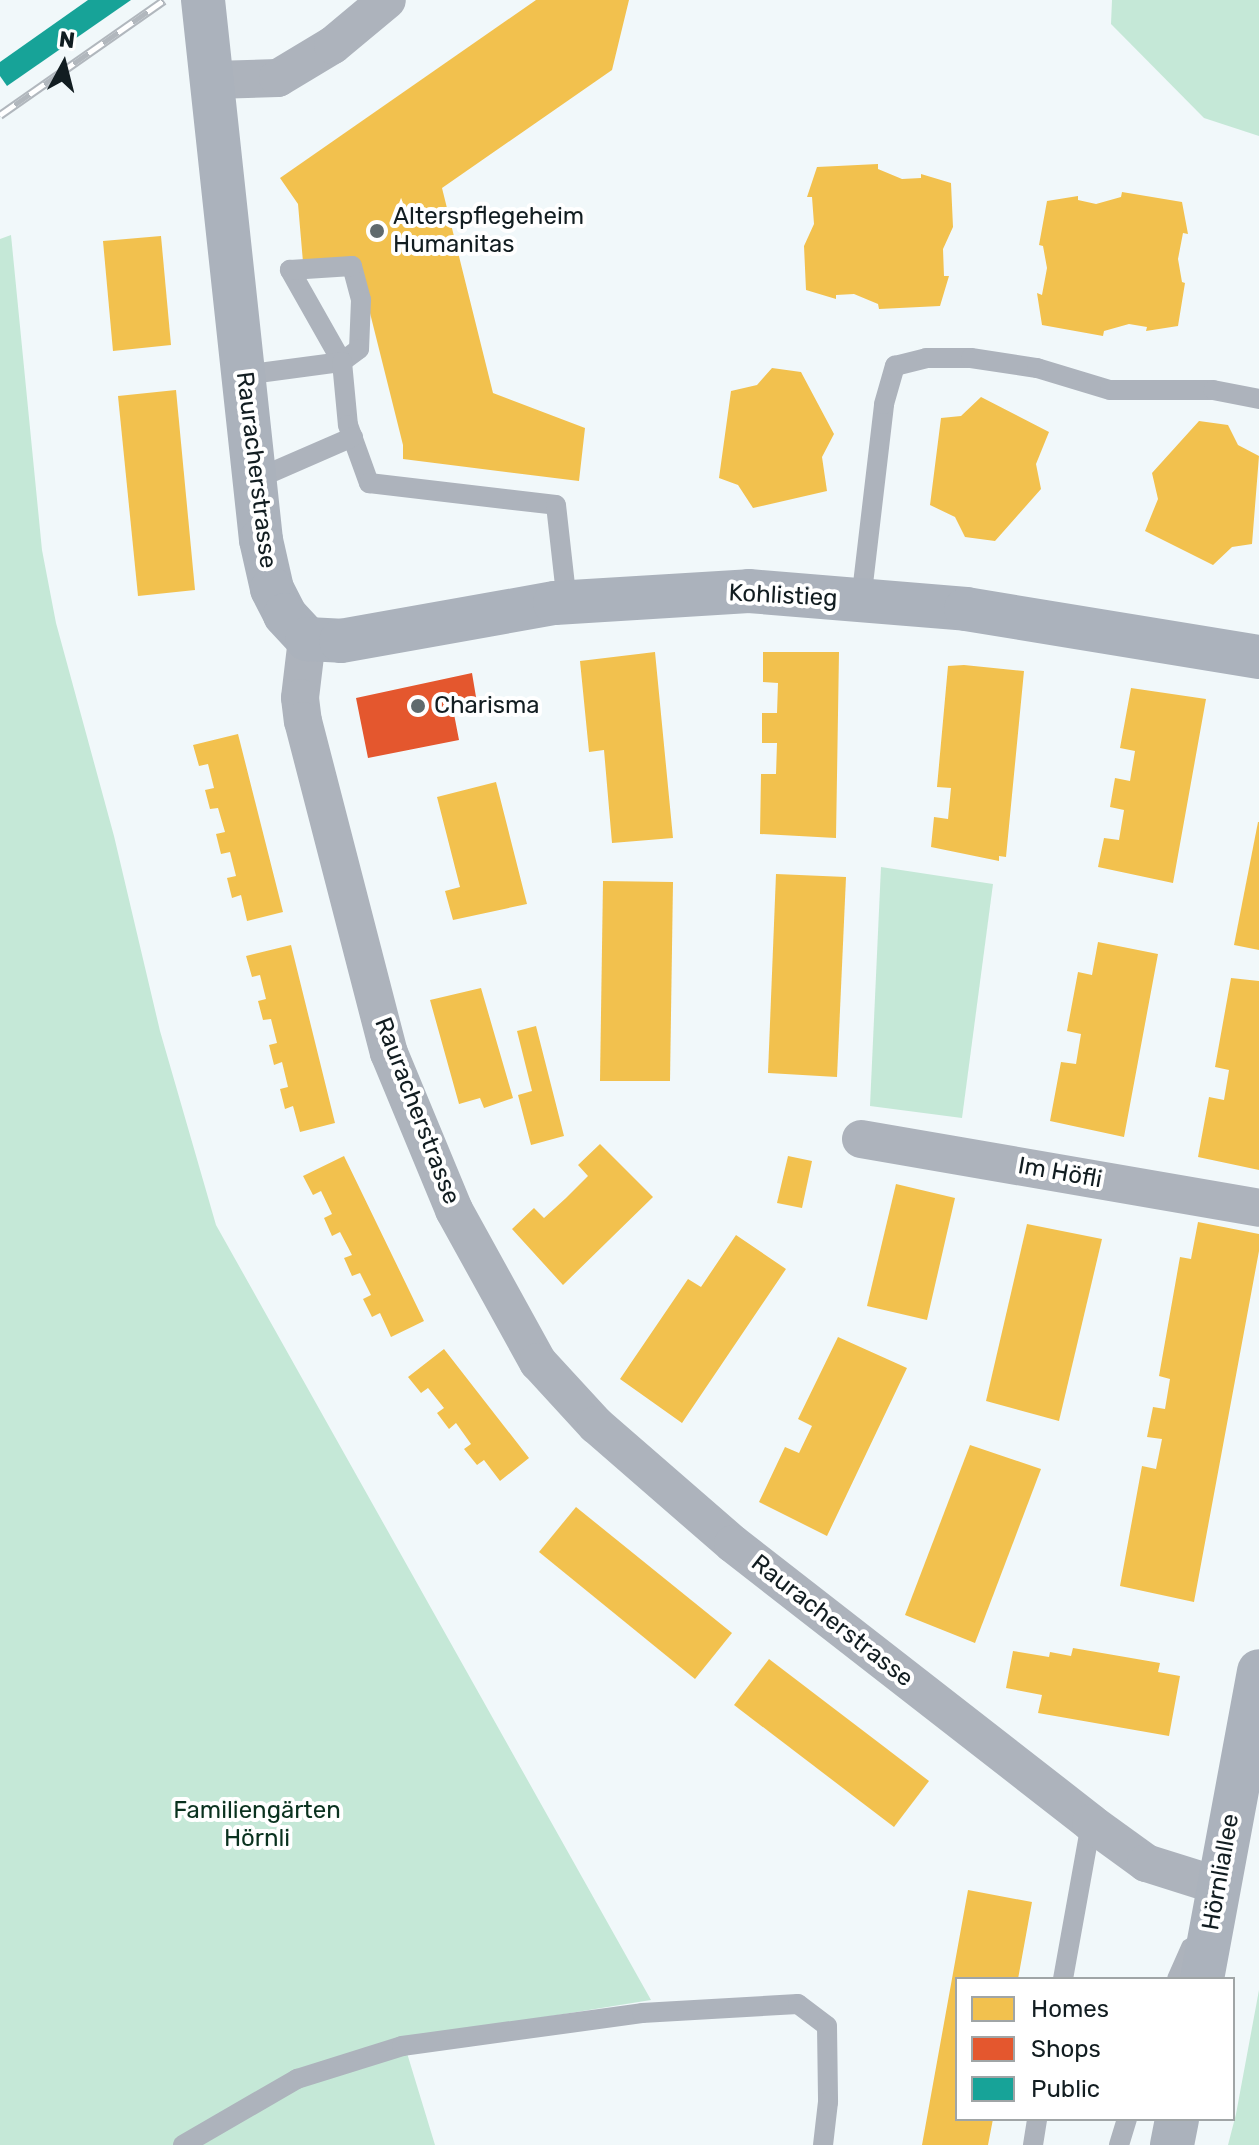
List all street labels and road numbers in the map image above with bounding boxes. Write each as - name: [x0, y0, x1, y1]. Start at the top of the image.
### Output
- street label: Rauracherstrasse: [230, 370, 282, 570]
- street label: Kohlistieg: [728, 579, 838, 613]
- street label: Rauracherstrasse: [368, 1014, 466, 1208]
- street label: Im Höfli: [1016, 1151, 1104, 1195]
- street label: Rauracherstrasse: [745, 1549, 919, 1693]
- street label: Hörnliallee: [1197, 1811, 1245, 1933]

